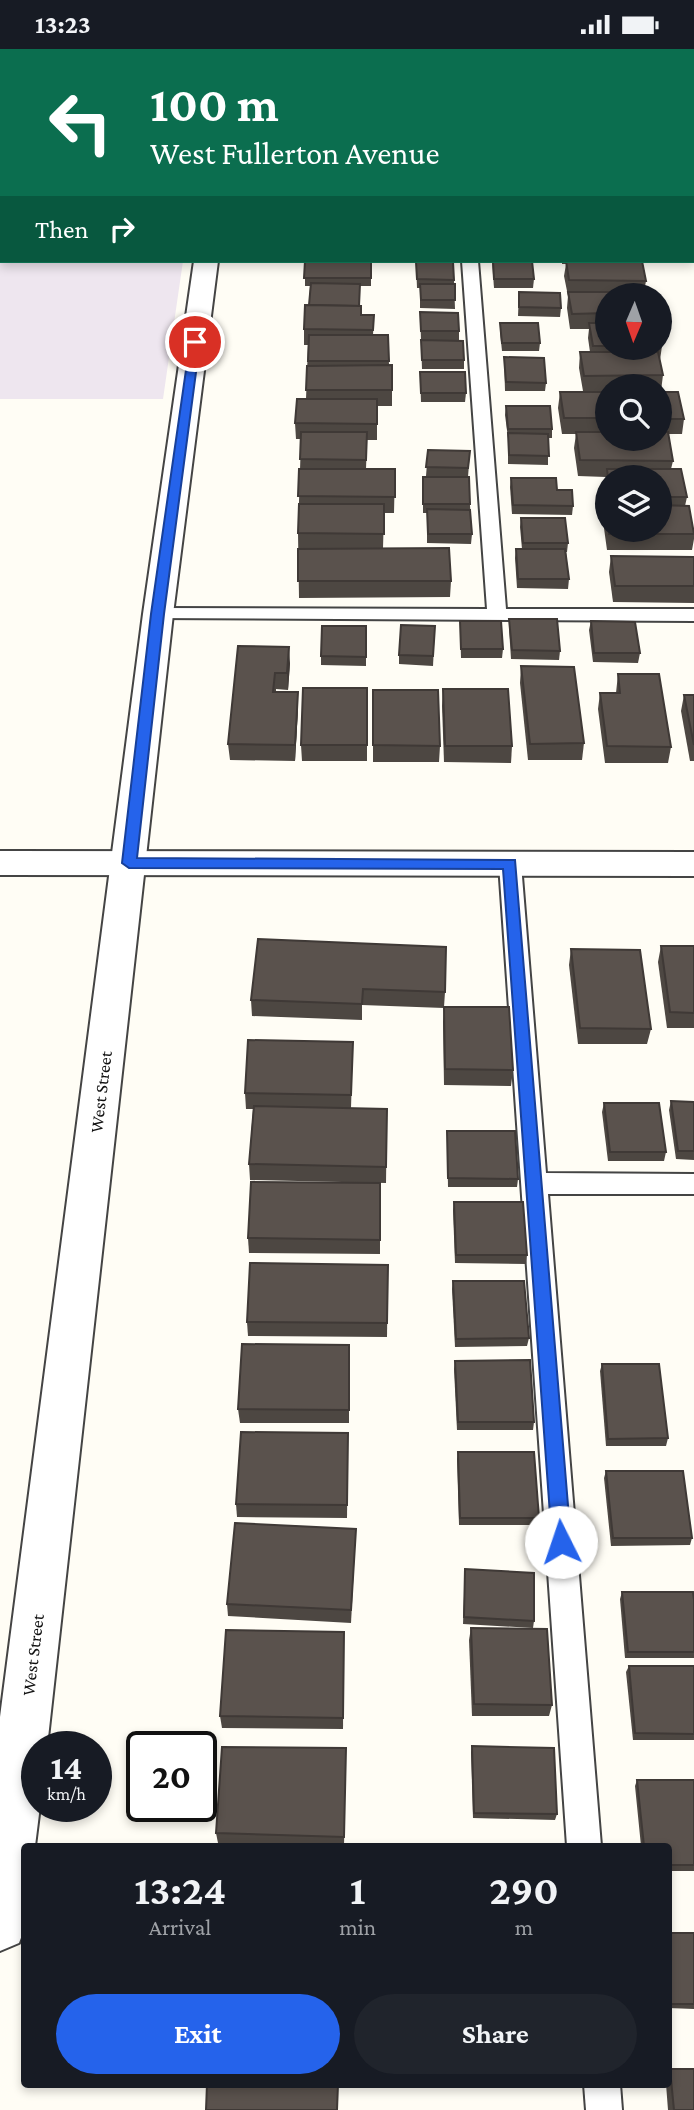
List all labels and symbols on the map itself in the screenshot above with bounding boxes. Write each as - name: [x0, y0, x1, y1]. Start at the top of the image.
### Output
- north arrow: [595, 283, 672, 361]
- pin: [165, 312, 225, 372]
- street label: West Street: [86, 1049, 116, 1134]
- position arrow: [524, 1505, 598, 1579]
- street label: West Street: [18, 1612, 48, 1697]
- speed limit sign: 20: [126, 1731, 217, 1822]

